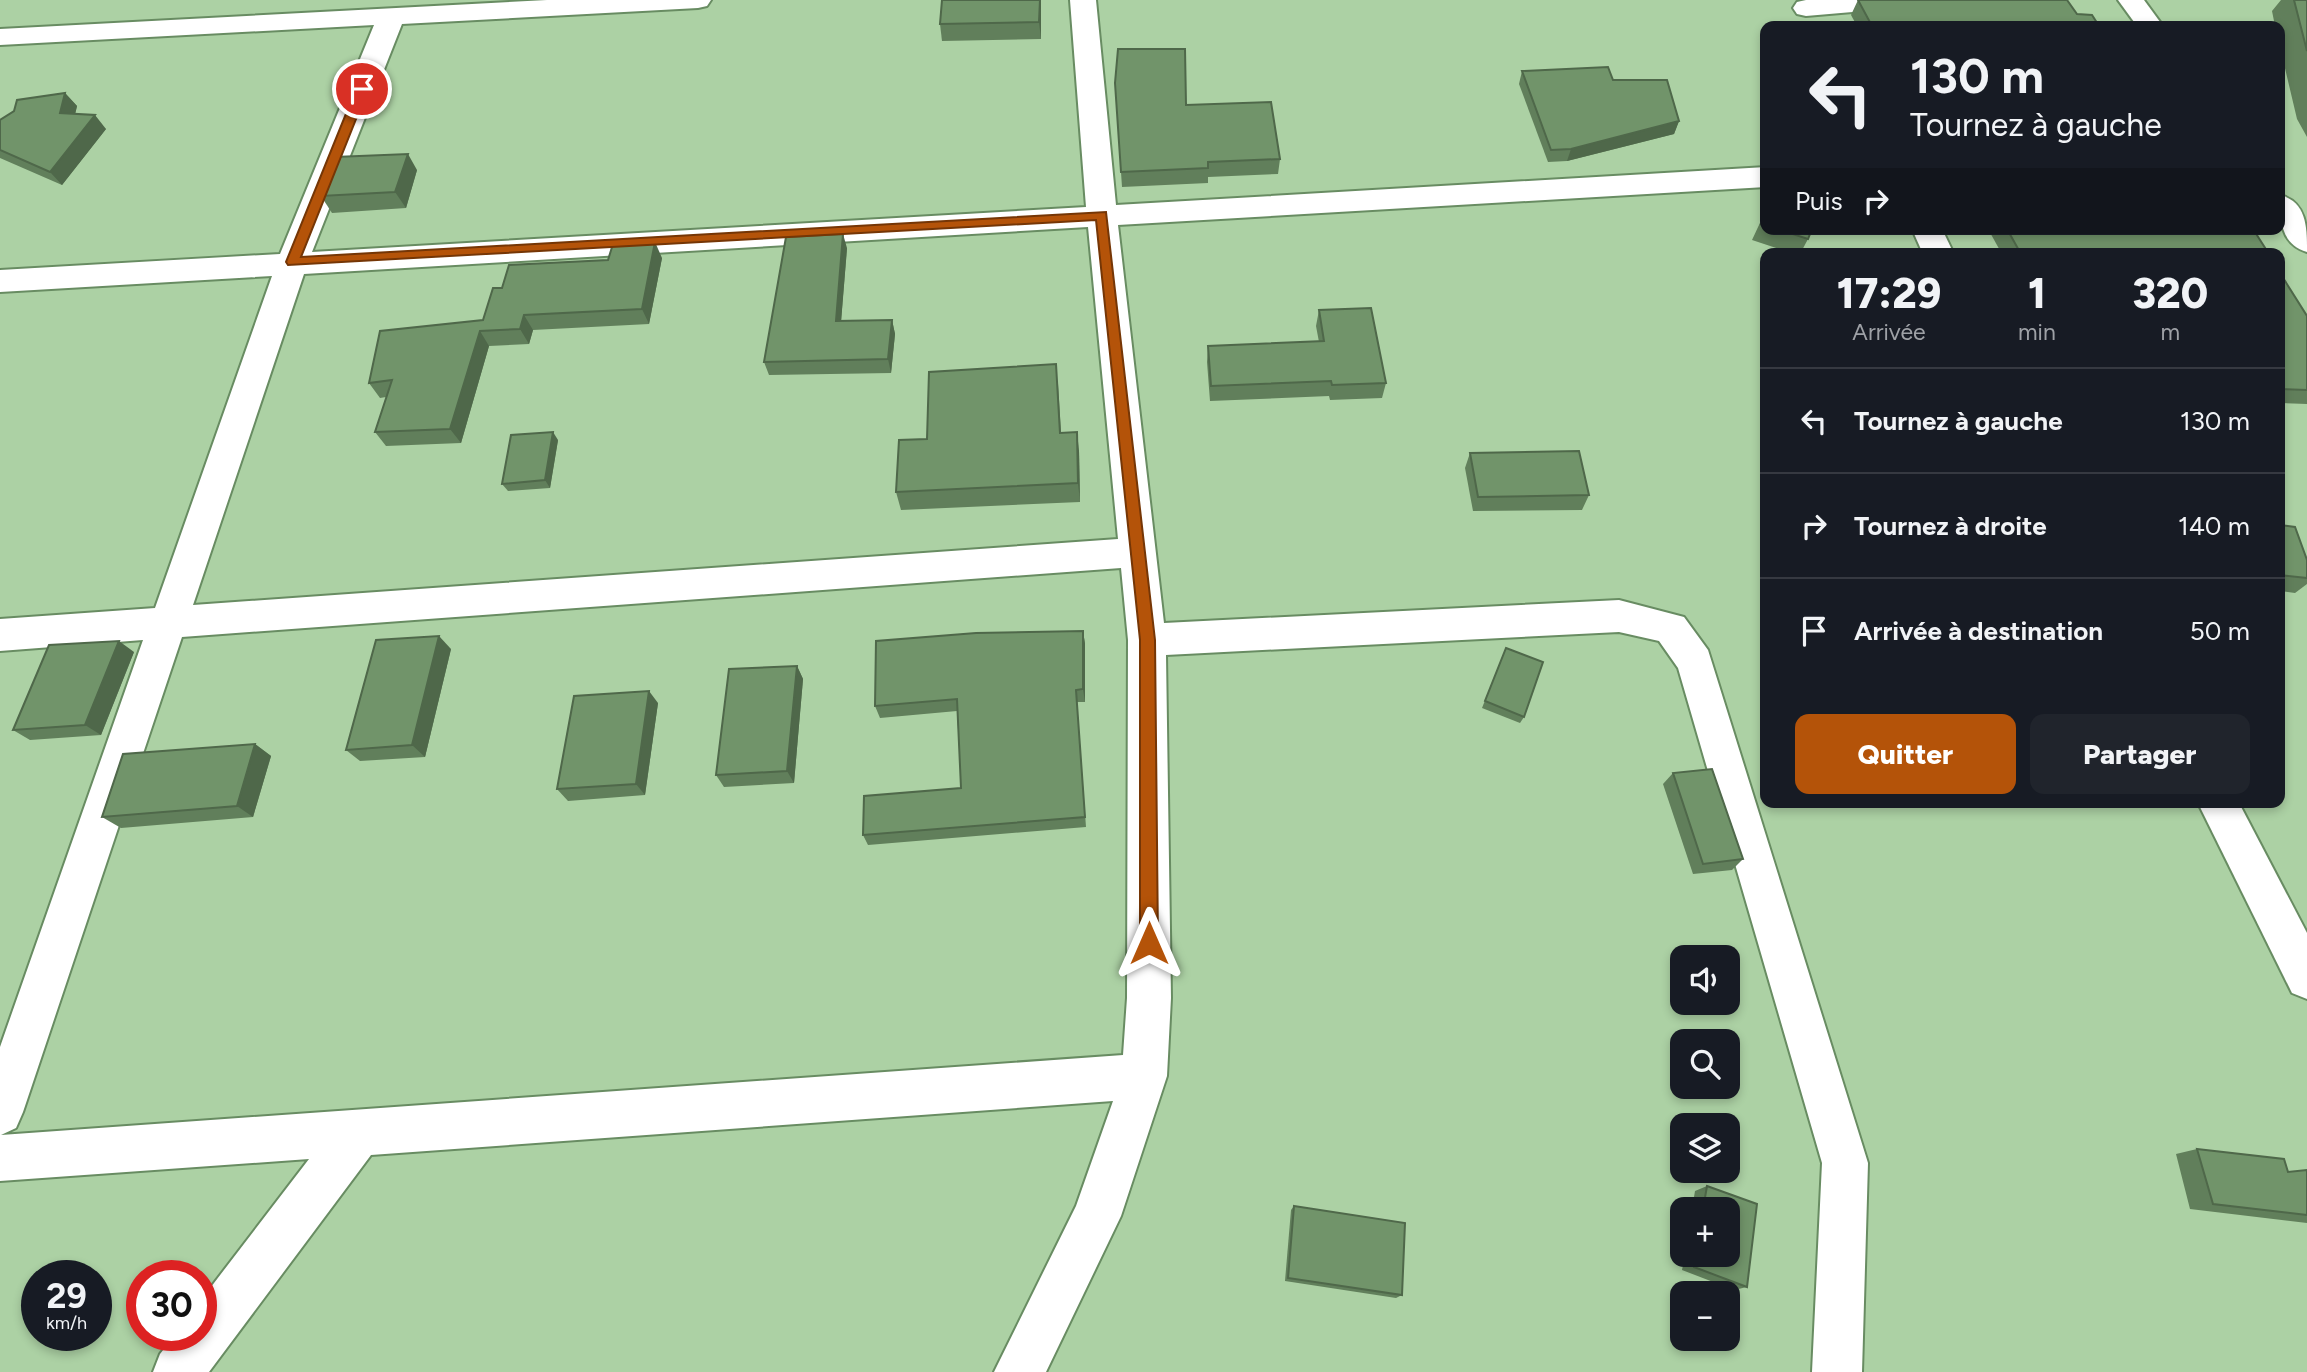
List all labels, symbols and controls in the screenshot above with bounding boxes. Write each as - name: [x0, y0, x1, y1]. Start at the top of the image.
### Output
- text: 130 m: [1910, 46, 2044, 105]
- icon: left: [1795, 49, 1886, 140]
- pin: [332, 59, 392, 119]
- icon: arrive: [343, 70, 381, 108]
- text: Tournez à gauche: [1910, 106, 2162, 144]
- icon: right: [1857, 182, 1895, 220]
- text: Puis: [1795, 185, 1843, 217]
- text: 17:29: [1837, 268, 1941, 319]
- text: 1: [2028, 268, 2046, 319]
- text: 320: [2133, 268, 2208, 319]
- text: Arrivée: [1852, 318, 1926, 346]
- text: min: [2018, 318, 2056, 346]
- text: m: [2161, 318, 2180, 346]
- icon: left: [1795, 402, 1833, 440]
- text: Tournez à gauche: [1854, 405, 2063, 437]
- text: 130 m: [2180, 405, 2250, 437]
- icon: right: [1795, 507, 1833, 545]
- text: Tournez à droite: [1854, 510, 2047, 542]
- text: 140 m: [2178, 510, 2250, 542]
- icon: arrive: [1795, 612, 1833, 650]
- text: Arrivée à destination: [1854, 615, 2103, 647]
- text: 50 m: [2190, 615, 2250, 647]
- button: Quitter: [1795, 714, 2016, 794]
- button: Partager: [2030, 714, 2250, 794]
- position arrow: [1112, 906, 1186, 980]
- map controls: [1670, 945, 1740, 1351]
- button: sound: [1670, 945, 1740, 1015]
- button: search: [1670, 1029, 1740, 1099]
- button: layers: [1670, 1113, 1740, 1183]
- button: +: [1670, 1197, 1740, 1267]
- speed limit sign: 30: [126, 1260, 217, 1351]
- text: 29: [46, 1275, 87, 1317]
- button: −: [1670, 1281, 1740, 1351]
- text: km/h: [46, 1312, 87, 1334]

